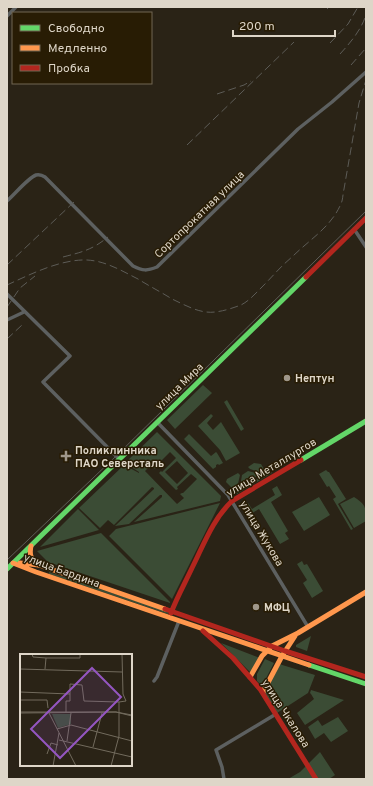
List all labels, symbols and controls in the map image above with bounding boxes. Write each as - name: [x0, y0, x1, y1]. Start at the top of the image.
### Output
- legend: [12, 12, 152, 84]
- scale bar: [233, 12, 335, 38]
- text: 200 m: [239, 19, 275, 35]
- text: Свободно: [48, 21, 105, 37]
- text: Медленно: [48, 41, 108, 57]
- text: Пробка: [48, 61, 90, 77]
- street label: Сортопрокатная улица: [152, 168, 248, 261]
- street label: улица Мира: [153, 360, 207, 413]
- place label: Нептун: [295, 372, 335, 386]
- marker: Нептун: [282, 373, 292, 383]
- street label: улица Металлургов: [224, 435, 319, 500]
- place label: Поликлинника ПАО Северсталь: [75, 444, 164, 471]
- marker: Поликлинника ПАО Северсталь: [60, 450, 72, 462]
- street label: улица Жукова: [236, 498, 286, 569]
- street label: улица Бардина: [22, 551, 102, 591]
- place label: МФЦ: [264, 601, 290, 615]
- marker: МФЦ: [251, 602, 261, 612]
- inset map: [20, 654, 132, 766]
- street label: улица Чкалова: [258, 677, 313, 751]

